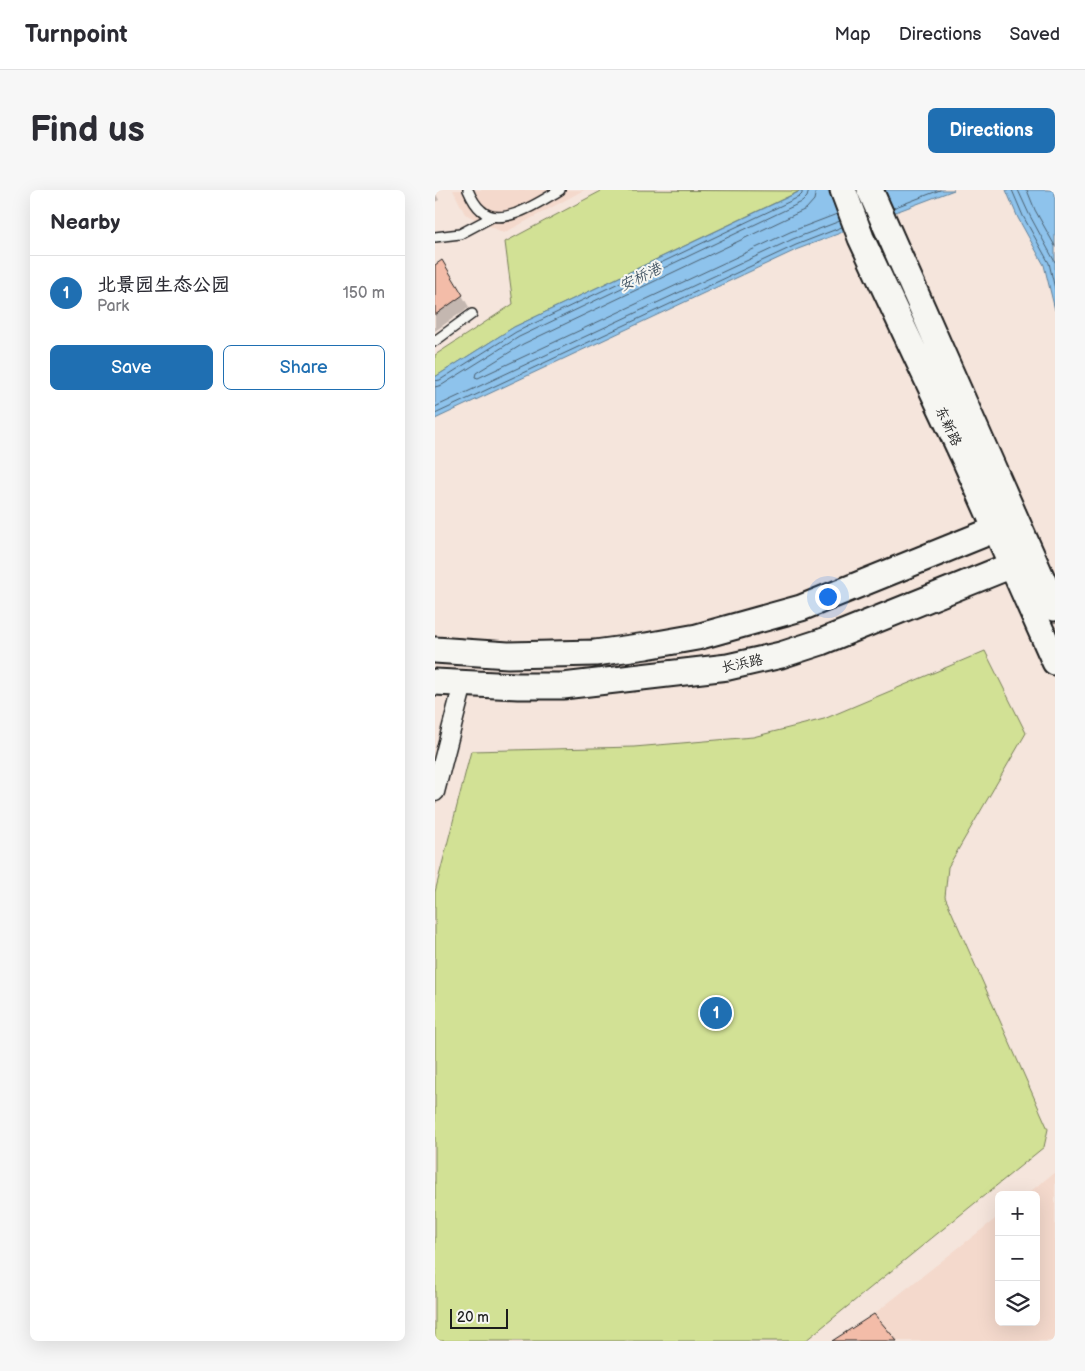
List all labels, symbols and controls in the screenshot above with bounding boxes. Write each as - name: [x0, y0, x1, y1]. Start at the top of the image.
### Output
- text: Turnpoint: [25, 20, 128, 49]
- text: Map: [835, 24, 871, 45]
- text: Directions: [899, 24, 981, 45]
- text: Saved: [1009, 24, 1060, 45]
- button: Directions: [928, 108, 1055, 153]
- text: Find us: [30, 109, 145, 152]
- text: Nearby: [50, 210, 120, 235]
- water label: 安桥港: [616, 258, 666, 296]
- text: 北景园生态公园: [97, 274, 230, 297]
- text: 1: [63, 284, 69, 303]
- text: 150 m: [343, 284, 385, 303]
- text: Park: [97, 297, 129, 316]
- button: Save: [50, 345, 213, 390]
- button: Share: [223, 345, 385, 390]
- street label: 东新路: [932, 404, 965, 449]
- your location: [815, 584, 841, 610]
- street label: 长浜路: [720, 651, 764, 676]
- pin: 1: [700, 994, 732, 1032]
- map controls: [995, 1191, 1040, 1326]
- button: +: [995, 1191, 1040, 1236]
- button: −: [995, 1236, 1040, 1281]
- button: layers: [995, 1281, 1040, 1326]
- scale bar: [450, 1306, 507, 1329]
- text: 20 m: [457, 1309, 489, 1326]

